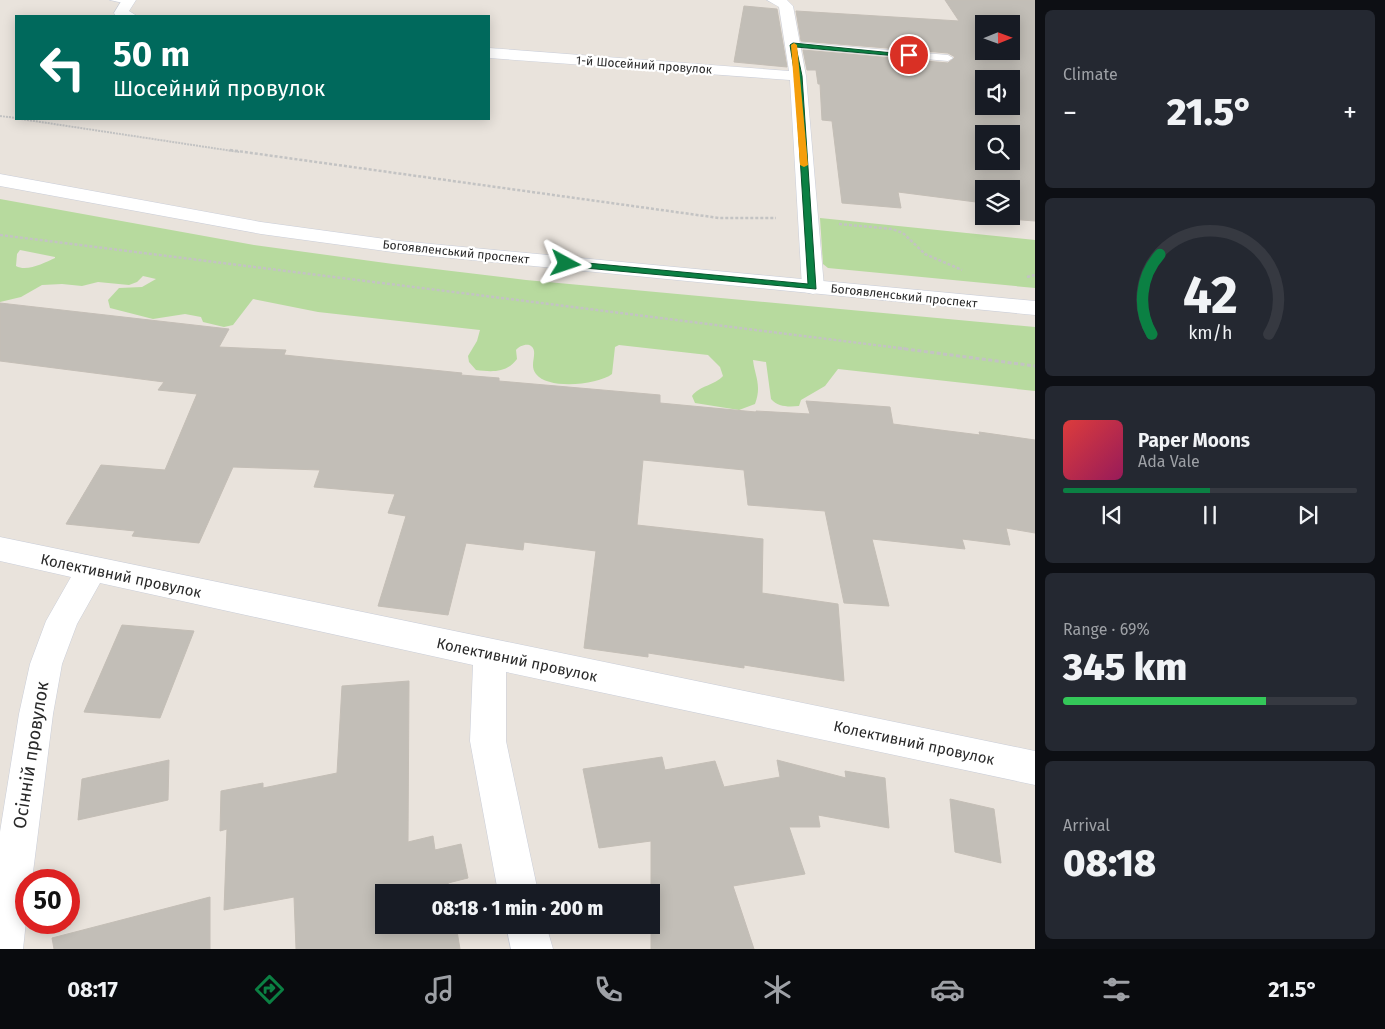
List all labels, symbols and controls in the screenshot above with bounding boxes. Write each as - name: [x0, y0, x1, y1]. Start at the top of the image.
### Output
- north arrow: [975, 15, 1020, 60]
- map controls: [975, 15, 1020, 225]
- text: 50 m: [113, 33, 190, 75]
- pin: [888, 34, 930, 76]
- icon: left: [30, 35, 95, 100]
- icon: arrive: [895, 41, 923, 69]
- street label: 1-й Шосейний провулок: [576, 53, 713, 77]
- text: Climate: [1063, 65, 1118, 84]
- button: sound: [975, 70, 1020, 115]
- text: Шосейний провулок: [113, 75, 325, 102]
- text: 21.5°: [1167, 89, 1253, 135]
- text: −: [1063, 96, 1077, 129]
- text: +: [1343, 96, 1357, 129]
- button: search: [975, 125, 1020, 170]
- button: layers: [975, 180, 1020, 225]
- street label: Богоявленський проспект: [382, 237, 531, 267]
- position arrow: [539, 237, 591, 289]
- text: 42: [1182, 264, 1238, 327]
- street label: Богоявленський проспект: [830, 281, 979, 311]
- text: km/h: [1188, 322, 1232, 344]
- text: Paper Moons: [1138, 429, 1250, 452]
- text: Ada Vale: [1138, 452, 1200, 471]
- icon: previous: [1098, 501, 1126, 529]
- icon: pause: [1196, 501, 1224, 529]
- icon: next: [1294, 501, 1322, 529]
- street label: Колективний провулок: [39, 550, 203, 602]
- text: Range · 69%: [1063, 620, 1150, 639]
- street label: Колективний провулок: [435, 634, 599, 686]
- text: 345 km: [1063, 644, 1187, 690]
- street label: Осінній провулок: [9, 679, 54, 830]
- street label: Колективний провулок: [832, 717, 996, 769]
- text: Arrival: [1063, 816, 1110, 835]
- text: 08:18: [1063, 840, 1156, 886]
- speed limit sign: 50: [15, 869, 80, 934]
- text: 08:18 · 1 min · 200 m: [432, 897, 603, 920]
- icon: directions: [252, 972, 287, 1007]
- icon: music: [422, 972, 457, 1007]
- icon: phone: [591, 972, 626, 1007]
- icon: climate: [760, 972, 795, 1007]
- icon: car: [930, 972, 965, 1007]
- icon: filters: [1099, 972, 1134, 1007]
- text: 08:17: [67, 976, 118, 1003]
- text: 21.5°: [1268, 976, 1318, 1003]

